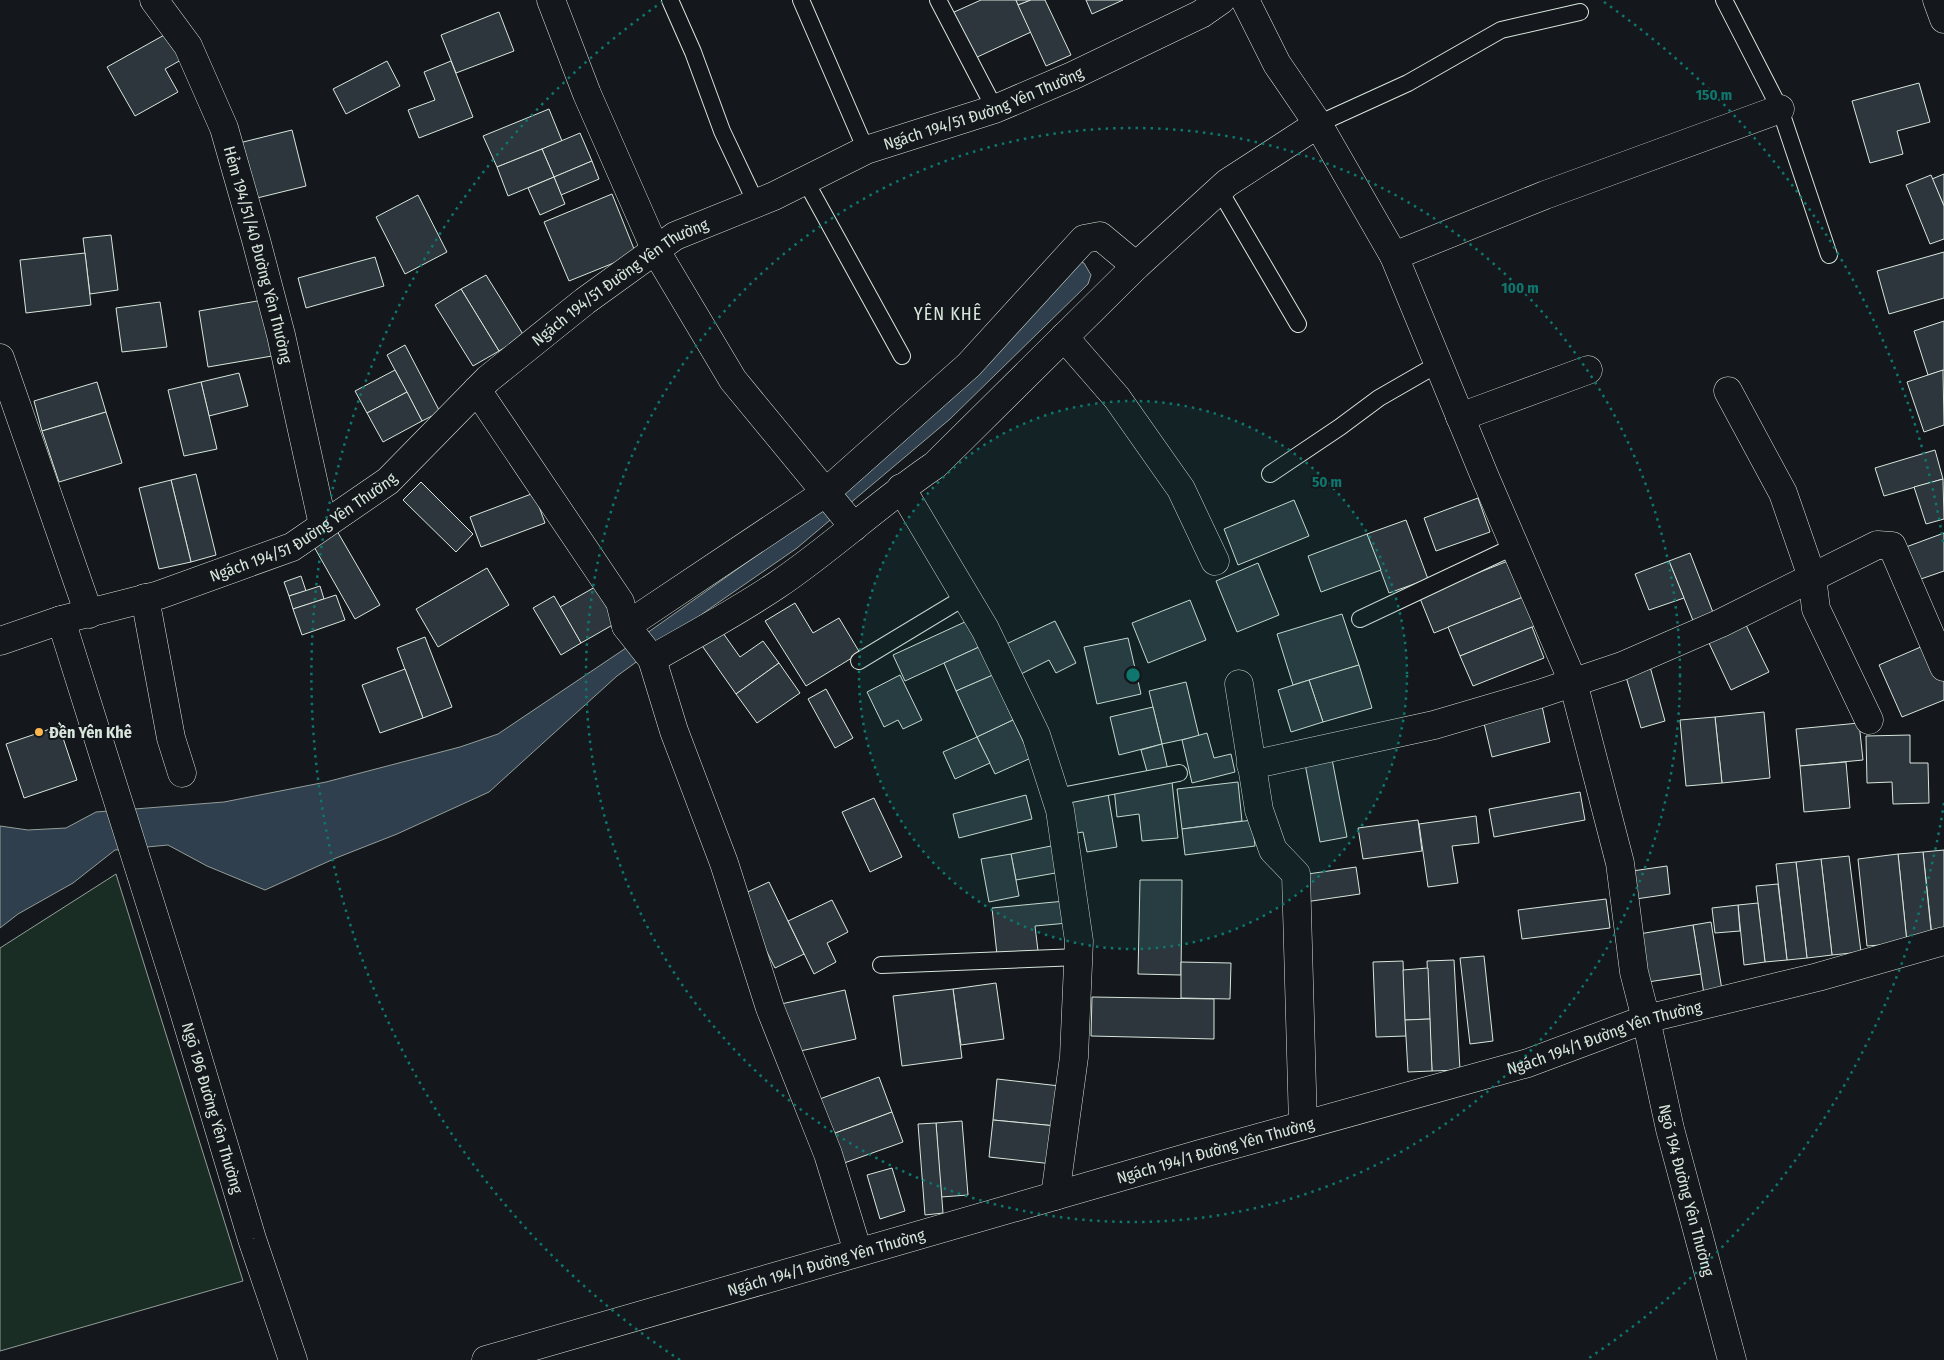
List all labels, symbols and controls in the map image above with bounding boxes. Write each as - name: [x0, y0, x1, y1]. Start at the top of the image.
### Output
- street label: Ngách 194/51 Đường Yên Thường: [881, 62, 1087, 153]
- text: 150 m: [1696, 86, 1732, 104]
- street label: Hẻm 194/51/40 Đường Yên Thường: [220, 144, 297, 365]
- street label: Ngách 194/51 Đường Yên Thường: [528, 214, 711, 350]
- text: 100 m: [1501, 279, 1539, 297]
- district label: YÊN KHÊ: [914, 303, 982, 325]
- street label: Ngách 194/51 Đường Yên Thường: [207, 468, 401, 585]
- text: 50 m: [1312, 473, 1342, 491]
- centre of rings: [1124, 666, 1142, 684]
- place label: Đền Yên Khê: [49, 722, 132, 742]
- marker: Đền Yên Khê: [33, 726, 45, 738]
- street label: Ngách 194/1 Đường Yên Thường: [1505, 996, 1704, 1078]
- street label: Ngõ 196 Đường Yên Thường: [178, 1020, 247, 1196]
- street label: Ngõ 194 Đường Yên Thường: [1655, 1102, 1719, 1279]
- street label: Ngách 194/1 Đường Yên Thường: [1114, 1113, 1317, 1187]
- street label: Ngách 194/1 Đường Yên Thường: [725, 1224, 927, 1299]

